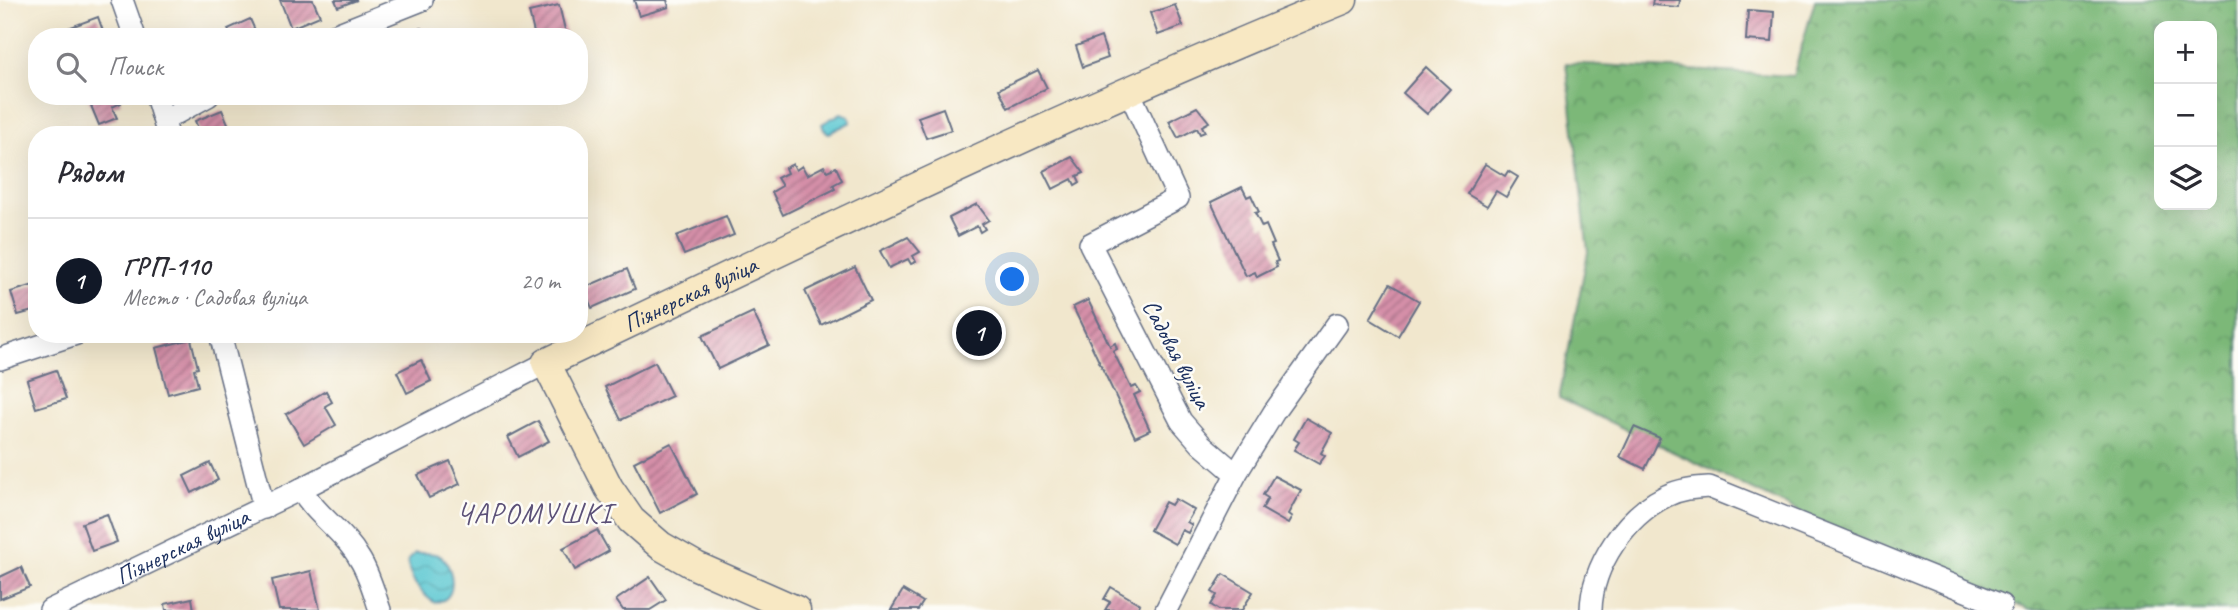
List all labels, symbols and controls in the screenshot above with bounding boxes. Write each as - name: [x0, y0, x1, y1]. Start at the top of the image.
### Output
- map controls: [2154, 21, 2217, 210]
- button: +: [2154, 21, 2217, 84]
- search box: [28, 28, 588, 105]
- icon: search: [52, 48, 90, 86]
- text: Поиск: [108, 50, 163, 83]
- button: −: [2154, 84, 2217, 147]
- button: layers: [2154, 147, 2217, 210]
- text: Рядом: [56, 153, 123, 191]
- street label: Піянерская вуліца: [619, 249, 763, 339]
- text: ГРП-110: [123, 250, 210, 283]
- your location: [995, 262, 1029, 296]
- text: 1: [74, 267, 84, 296]
- text: 20 m: [521, 267, 560, 296]
- text: Место · Садовая вуліца: [123, 283, 307, 312]
- street label: Садовая вуліца: [1136, 294, 1219, 415]
- pin: 1: [956, 307, 1002, 359]
- district label: ЧАРОМУШКІ: [457, 496, 617, 531]
- street label: Піянерская вуліца: [111, 501, 255, 591]

